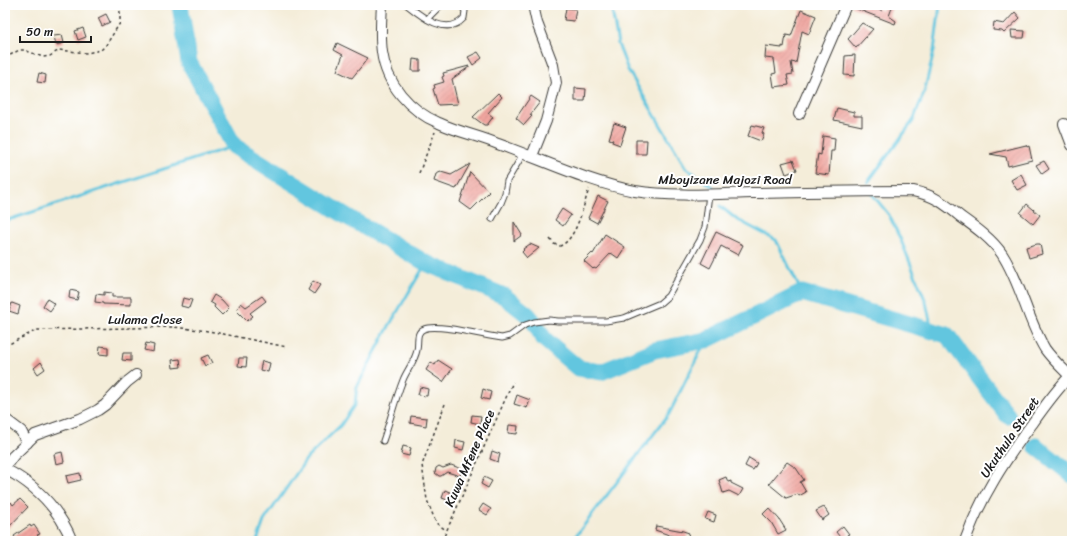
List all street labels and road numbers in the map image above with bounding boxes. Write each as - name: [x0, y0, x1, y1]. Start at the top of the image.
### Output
- street label: Mboyizane Majozi Road: [658, 168, 793, 191]
- street label: Lulama Close: [108, 308, 182, 331]
- street label: Ukuthula Street: [974, 392, 1045, 483]
- street label: Kuwa Mfene Place: [438, 406, 501, 511]

